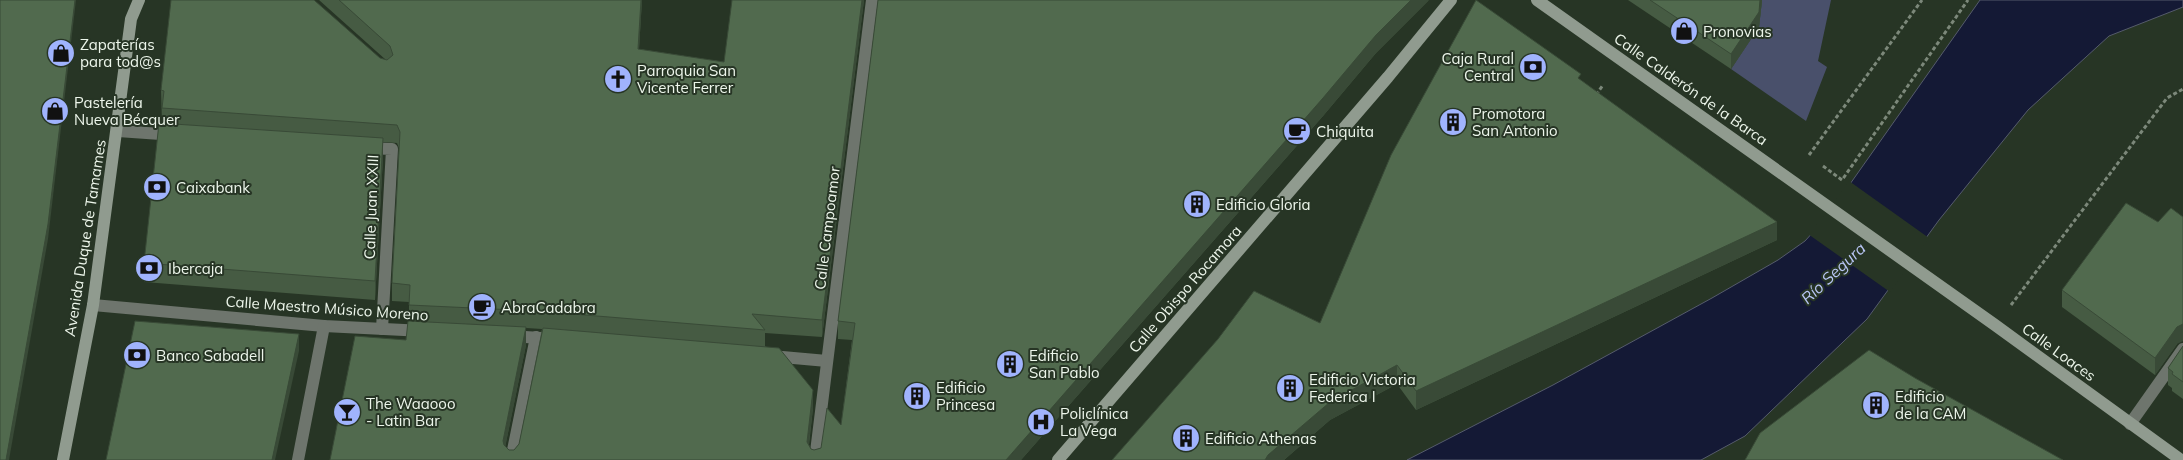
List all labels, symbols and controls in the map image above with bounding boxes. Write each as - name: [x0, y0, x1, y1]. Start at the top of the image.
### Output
- shop icon: Pronovias: [1669, 16, 1699, 46]
- place label: Pronovias: [1703, 22, 1772, 41]
- street label: Calle Calderón de la Barca: [1611, 29, 1771, 149]
- place label: Zapaterías para tod@s: [80, 35, 161, 71]
- shop icon: Zapaterías para tod@s: [46, 38, 76, 68]
- place label: Caja Rural Central: [1442, 49, 1514, 85]
- bank icon: Caja Rural Central: [1518, 52, 1548, 82]
- place label: Parroquia San Vicente Ferrer: [637, 61, 736, 97]
- church icon: Parroquia San Vicente Ferrer: [603, 64, 633, 94]
- place label: Pastelería Nueva Bécquer: [74, 93, 180, 129]
- shop icon: Pastelería Nueva Bécquer: [40, 96, 70, 126]
- place label: Promotora San Antonio: [1472, 104, 1558, 140]
- building icon: Promotora San Antonio: [1438, 107, 1468, 137]
- cafe icon: Chiquita: [1282, 116, 1312, 146]
- place label: Chiquita: [1316, 122, 1374, 141]
- street label: Avenida Duque de Tamames: [60, 138, 110, 338]
- street label: Calle Juan XXIII: [360, 154, 382, 260]
- street label: Calle Campoamor: [810, 165, 844, 291]
- bank icon: Caixabank: [142, 172, 172, 202]
- place label: Caixabank: [176, 178, 250, 197]
- building icon: Edificio Gloria: [1182, 189, 1212, 219]
- place label: Edificio Gloria: [1216, 195, 1311, 214]
- street label: Calle Obispo Rocamora: [1125, 221, 1245, 357]
- water label: Río Segura: [1797, 238, 1870, 308]
- bank icon: Ibercaja: [134, 253, 164, 283]
- place label: Ibercaja: [168, 259, 223, 278]
- street label: Calle Maestro Músico Moreno: [225, 291, 429, 325]
- cafe icon: AbraCadabra: [467, 292, 497, 322]
- place label: AbraCadabra: [501, 298, 596, 317]
- street label: Calle Loaces: [2018, 319, 2100, 385]
- bank icon: Banco Sabadell: [122, 340, 152, 370]
- place label: Banco Sabadell: [156, 346, 264, 365]
- place label: Edificio San Pablo: [1029, 346, 1100, 382]
- building icon: Edificio San Pablo: [995, 349, 1025, 379]
- place label: Edificio Victoria Federica I: [1309, 370, 1416, 406]
- building icon: Edificio Victoria Federica I: [1275, 373, 1305, 403]
- place label: Edificio Princesa: [936, 378, 995, 414]
- building icon: Edificio Princesa: [902, 381, 932, 411]
- place label: Edificio de la CAM: [1895, 387, 1966, 423]
- building icon: Edificio de la CAM: [1861, 390, 1891, 420]
- place label: The Waaooo - Latin Bar: [366, 394, 455, 430]
- bar icon: The Waaooo - Latin Bar: [332, 397, 362, 427]
- place label: Policlínica La Vega: [1060, 404, 1128, 440]
- hospital icon: Policlínica La Vega: [1026, 407, 1056, 437]
- building icon: Edificio Athenas: [1171, 423, 1201, 453]
- place label: Edificio Athenas: [1205, 429, 1317, 448]

